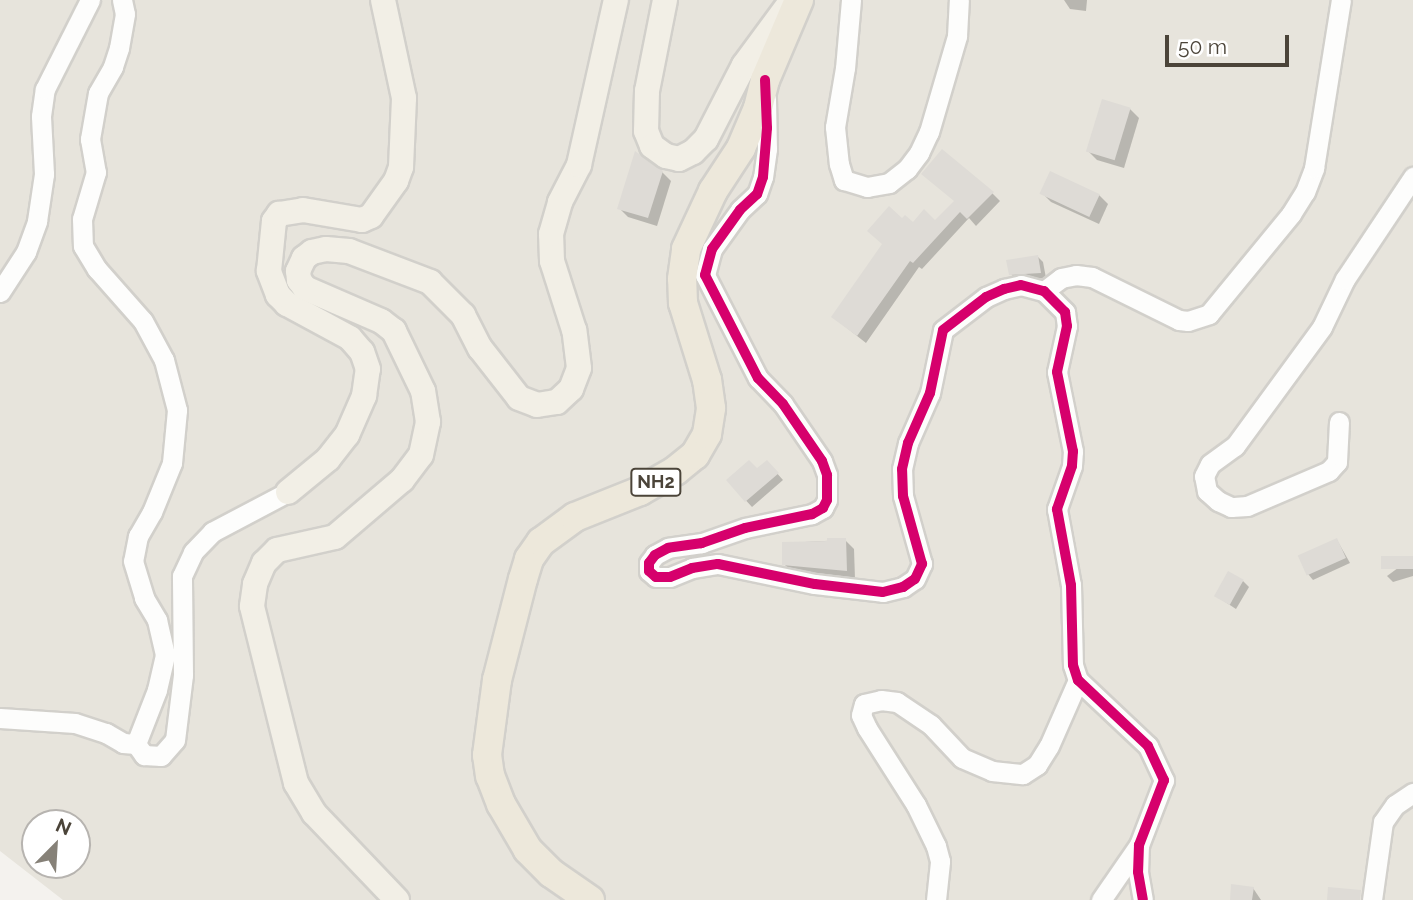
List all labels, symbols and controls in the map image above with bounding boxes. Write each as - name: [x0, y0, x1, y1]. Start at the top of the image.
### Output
- scale bar: [1168, 21, 1292, 65]
- text: 50 m: [1178, 34, 1227, 59]
- road number: NH2: [630, 468, 682, 496]
- north arrow: [21, 809, 91, 879]
- text: N: [53, 814, 75, 840]

